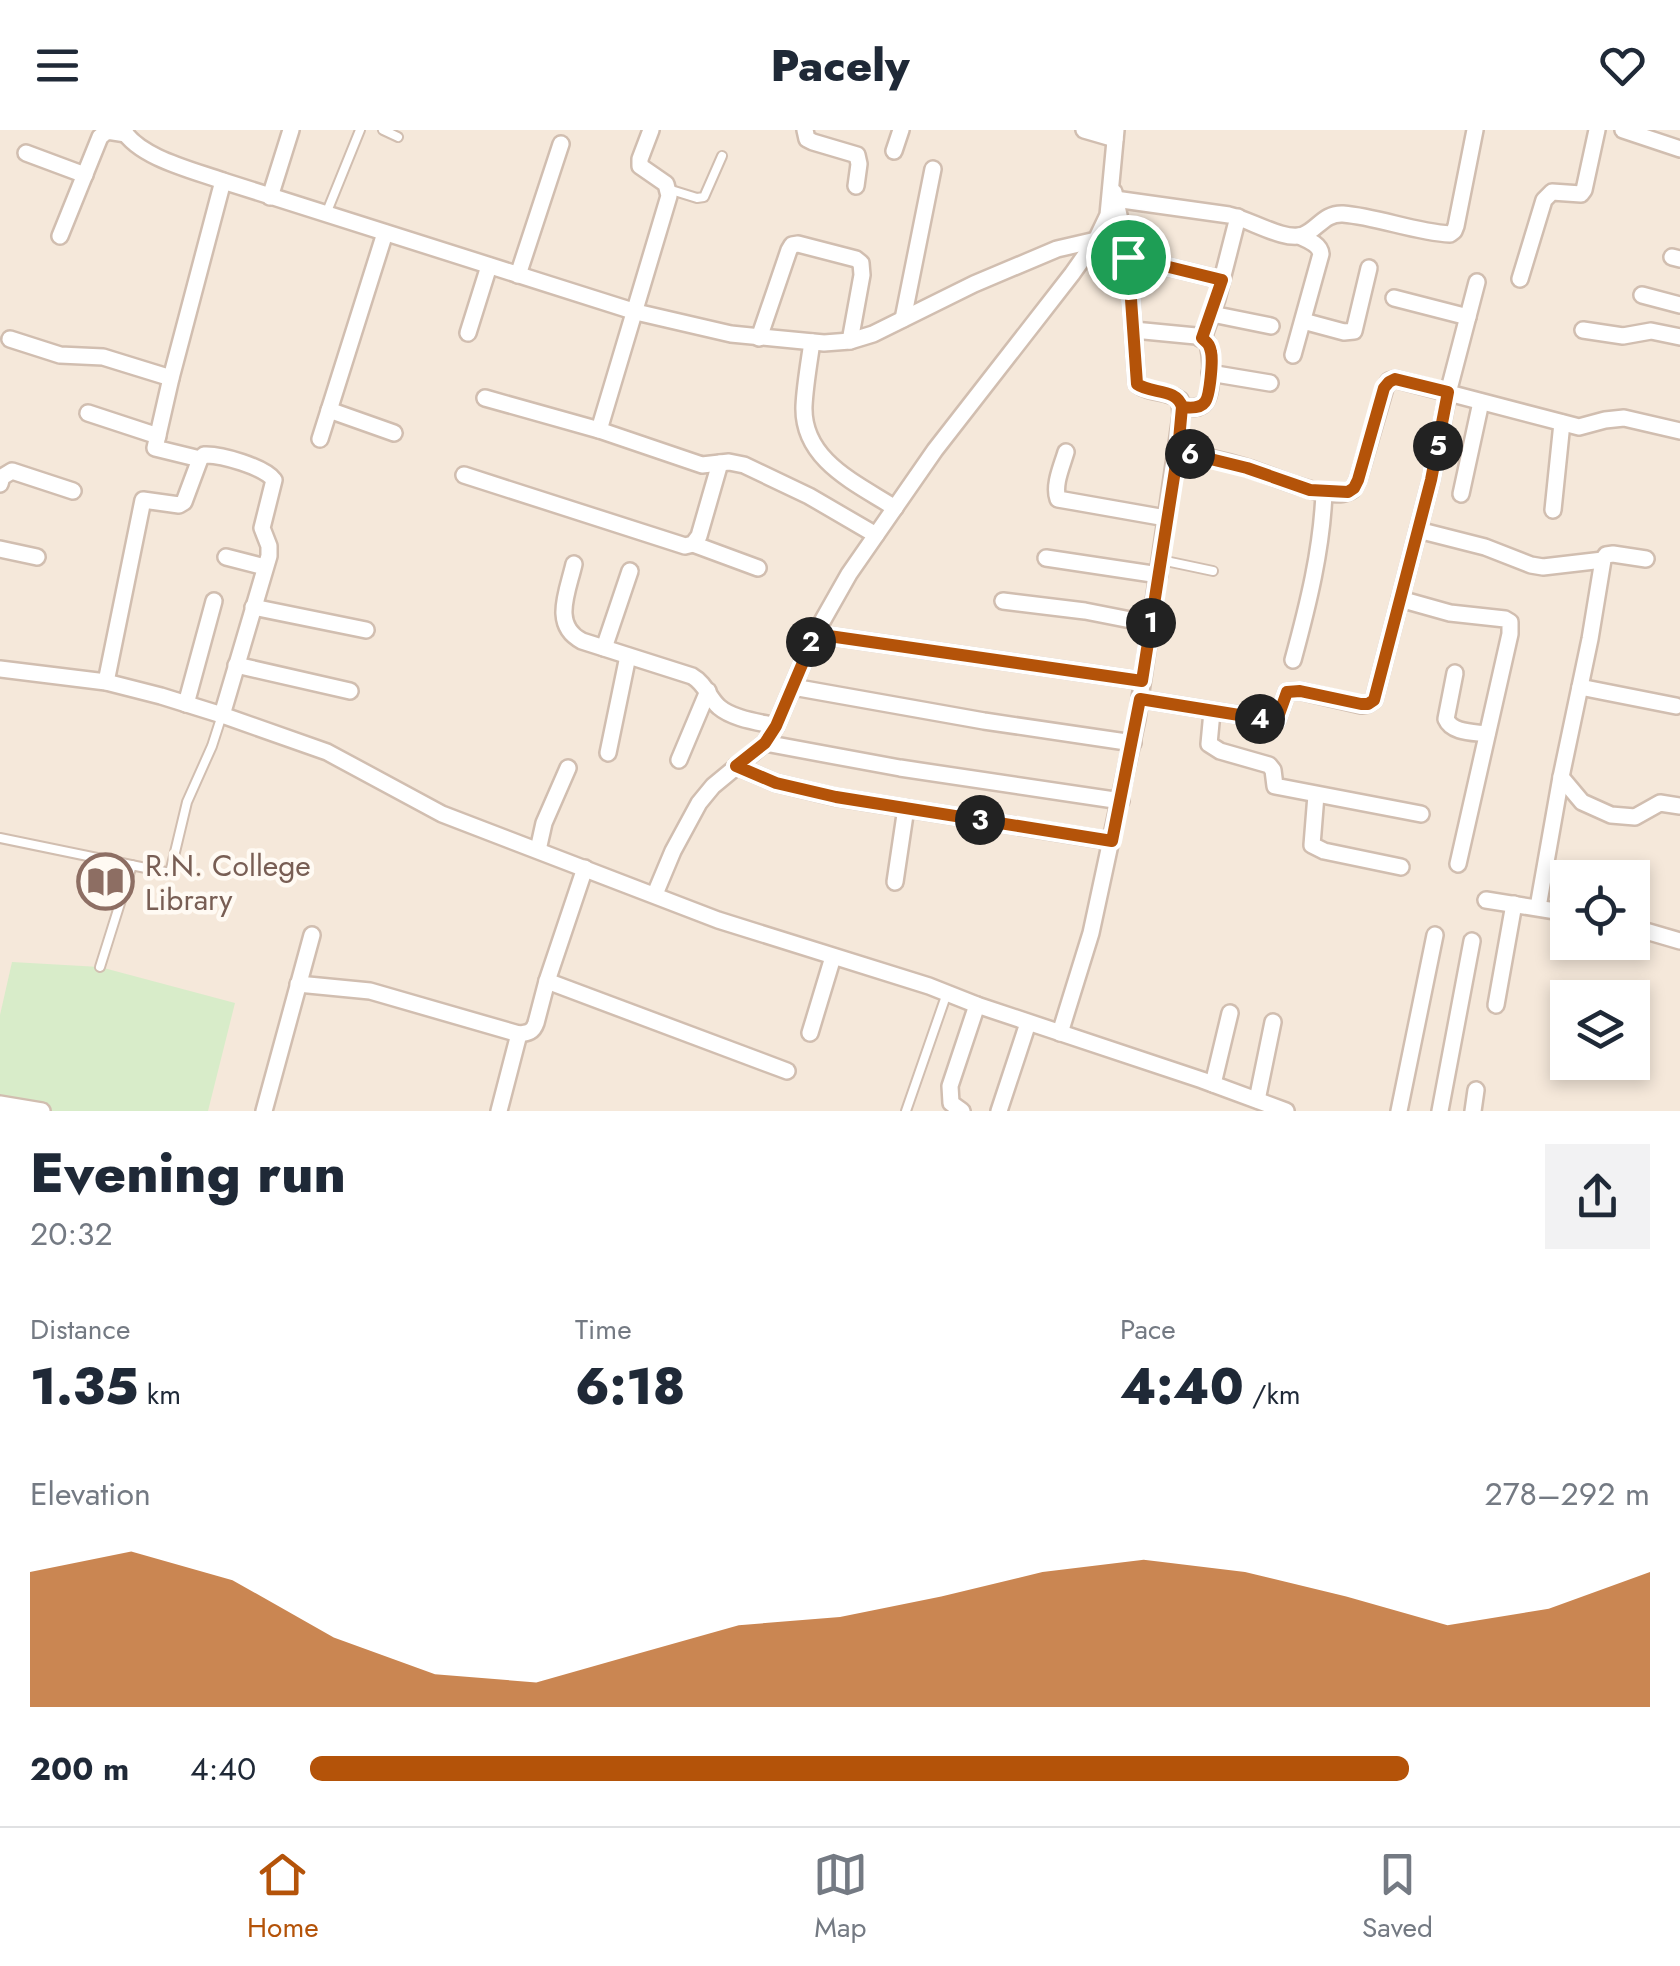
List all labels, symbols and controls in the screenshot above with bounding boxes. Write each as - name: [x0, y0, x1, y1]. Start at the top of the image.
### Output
- text: Pacely: [771, 33, 909, 98]
- icon: menu: [30, 38, 85, 93]
- icon: heart: [1595, 38, 1650, 93]
- pin: [1086, 215, 1171, 300]
- icon: arrive: [1101, 230, 1156, 285]
- pin: 5: [1413, 421, 1463, 471]
- text: 5: [1429, 425, 1447, 466]
- pin: 6: [1165, 429, 1215, 479]
- text: 6: [1181, 433, 1199, 474]
- pin: 1: [1126, 598, 1176, 648]
- text: 1: [1144, 602, 1158, 643]
- pin: 2: [786, 617, 836, 667]
- text: 2: [802, 621, 820, 662]
- pin: 4: [1235, 694, 1285, 744]
- text: 4: [1250, 698, 1270, 739]
- pin: 3: [955, 795, 1005, 845]
- text: 3: [971, 799, 989, 840]
- place label: R.N. College Library: [145, 844, 311, 921]
- library icon: R.N. College Library: [76, 852, 136, 912]
- map controls: [1550, 860, 1650, 1080]
- button: locate: [1550, 860, 1650, 960]
- button: layers: [1550, 980, 1650, 1080]
- text: Evening run: [30, 1133, 346, 1213]
- button: share: [1545, 1144, 1650, 1249]
- text: 20:32: [30, 1211, 113, 1257]
- text: Distance: [30, 1309, 130, 1350]
- text: Time: [575, 1309, 632, 1350]
- text: Pace: [1120, 1309, 1176, 1350]
- text: 1.35: [30, 1350, 138, 1423]
- text: 6:18: [575, 1350, 685, 1423]
- text: 4:40: [1120, 1350, 1244, 1423]
- text: km: [138, 1374, 181, 1415]
- text: /km: [1244, 1374, 1301, 1415]
- text: Elevation: [30, 1471, 151, 1517]
- text: 278–292 m: [1484, 1471, 1650, 1517]
- text: 200 m: [30, 1746, 129, 1792]
- text: 4:40: [190, 1746, 256, 1792]
- tab: Home: [247, 1847, 319, 1948]
- tab: Map: [813, 1847, 868, 1948]
- tab: Saved: [1362, 1847, 1433, 1948]

